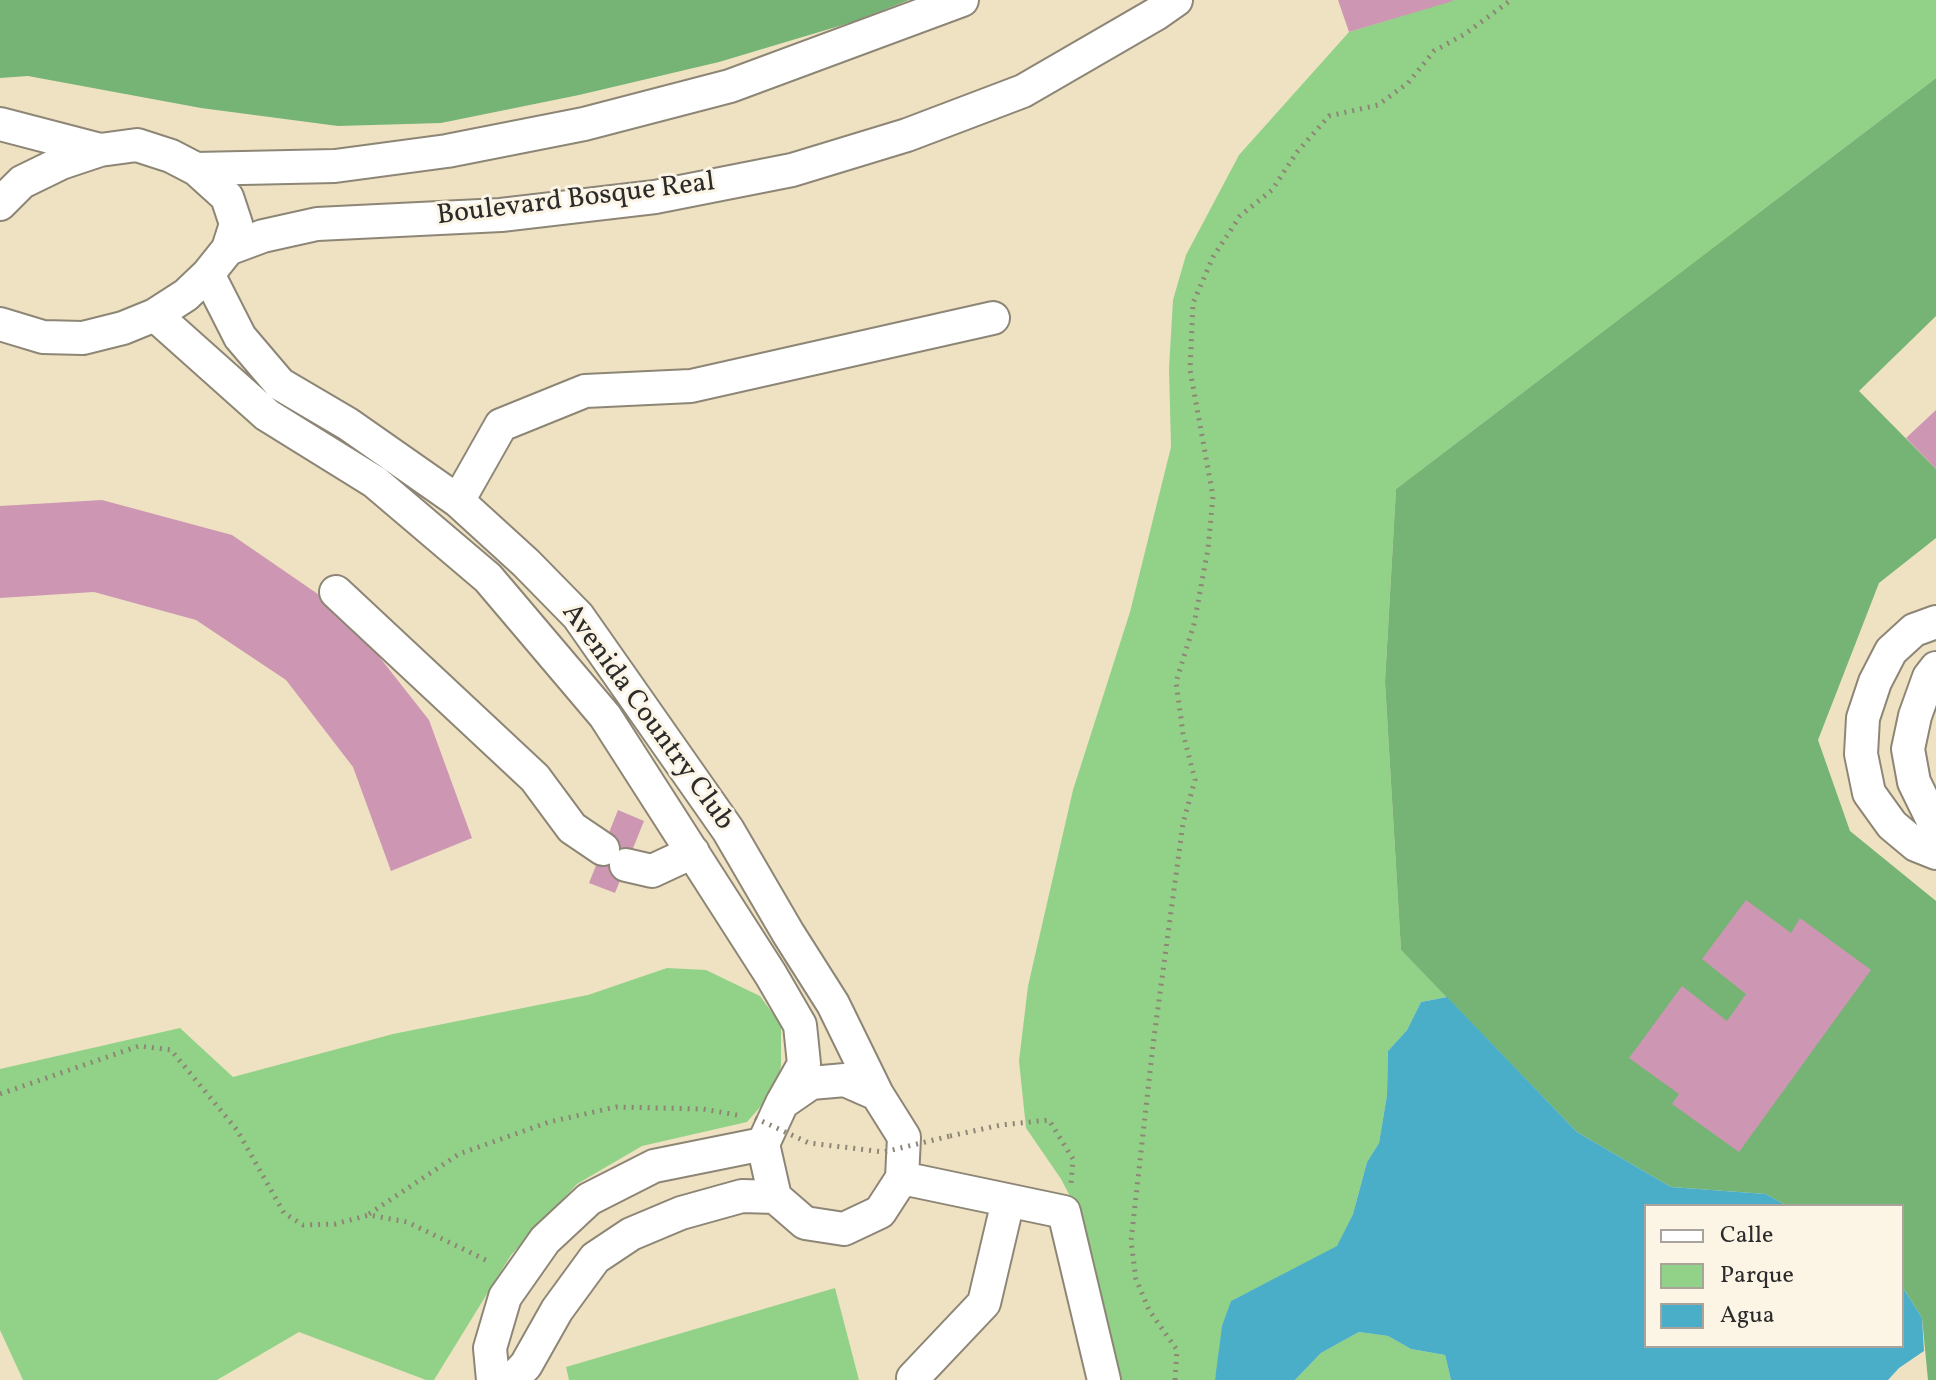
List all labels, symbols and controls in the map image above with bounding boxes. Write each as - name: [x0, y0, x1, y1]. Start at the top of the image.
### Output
- street label: Boulevard Bosque Real: [435, 167, 717, 235]
- street label: Avenida Country Club: [552, 598, 740, 838]
- legend: [1644, 1204, 1904, 1348]
- text: Calle: [1720, 1219, 1773, 1253]
- text: Parque: [1720, 1259, 1794, 1293]
- text: Agua: [1720, 1299, 1775, 1333]

